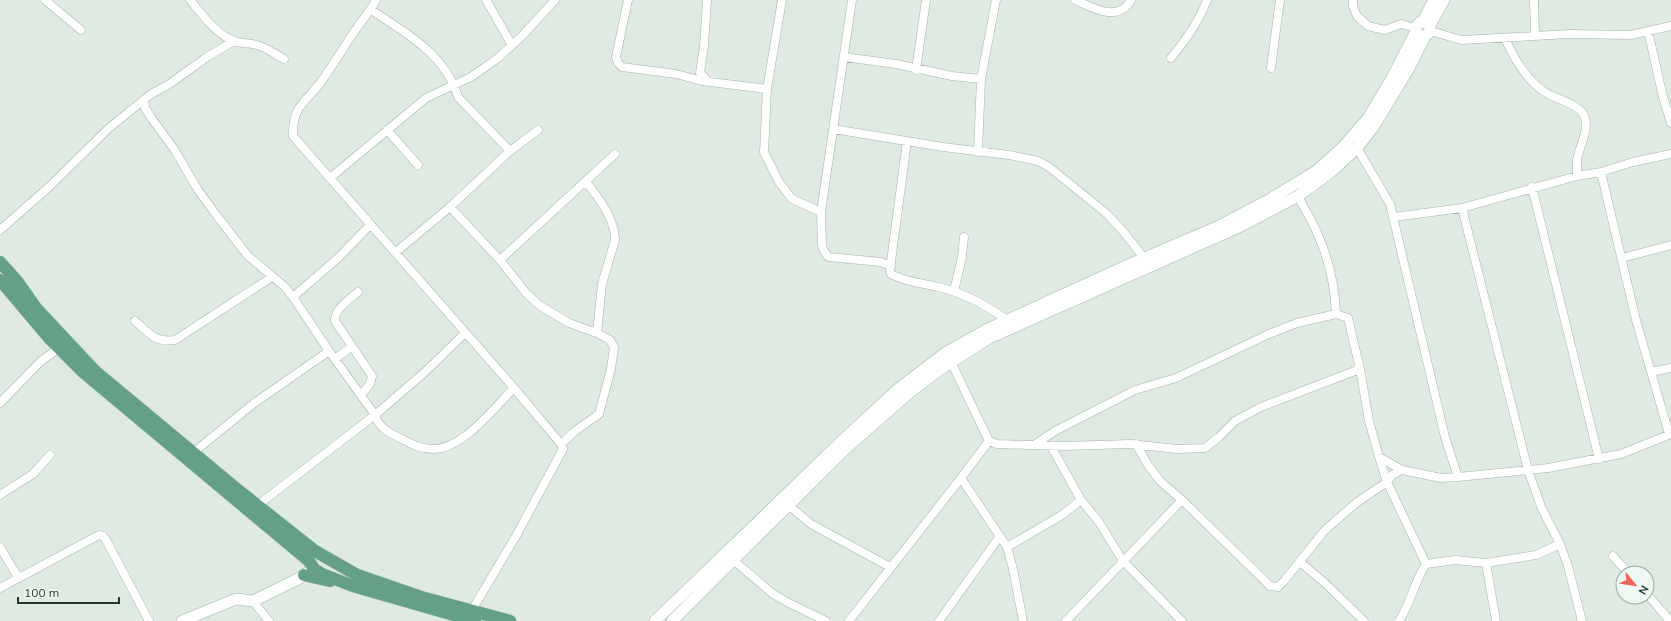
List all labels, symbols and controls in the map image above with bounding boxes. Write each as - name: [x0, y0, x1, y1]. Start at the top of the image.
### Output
- north arrow: [1615, 565, 1655, 605]
- scale bar: [18, 579, 119, 605]
- text: N: [1636, 583, 1652, 597]
- text: 100 m: [24, 585, 59, 600]

